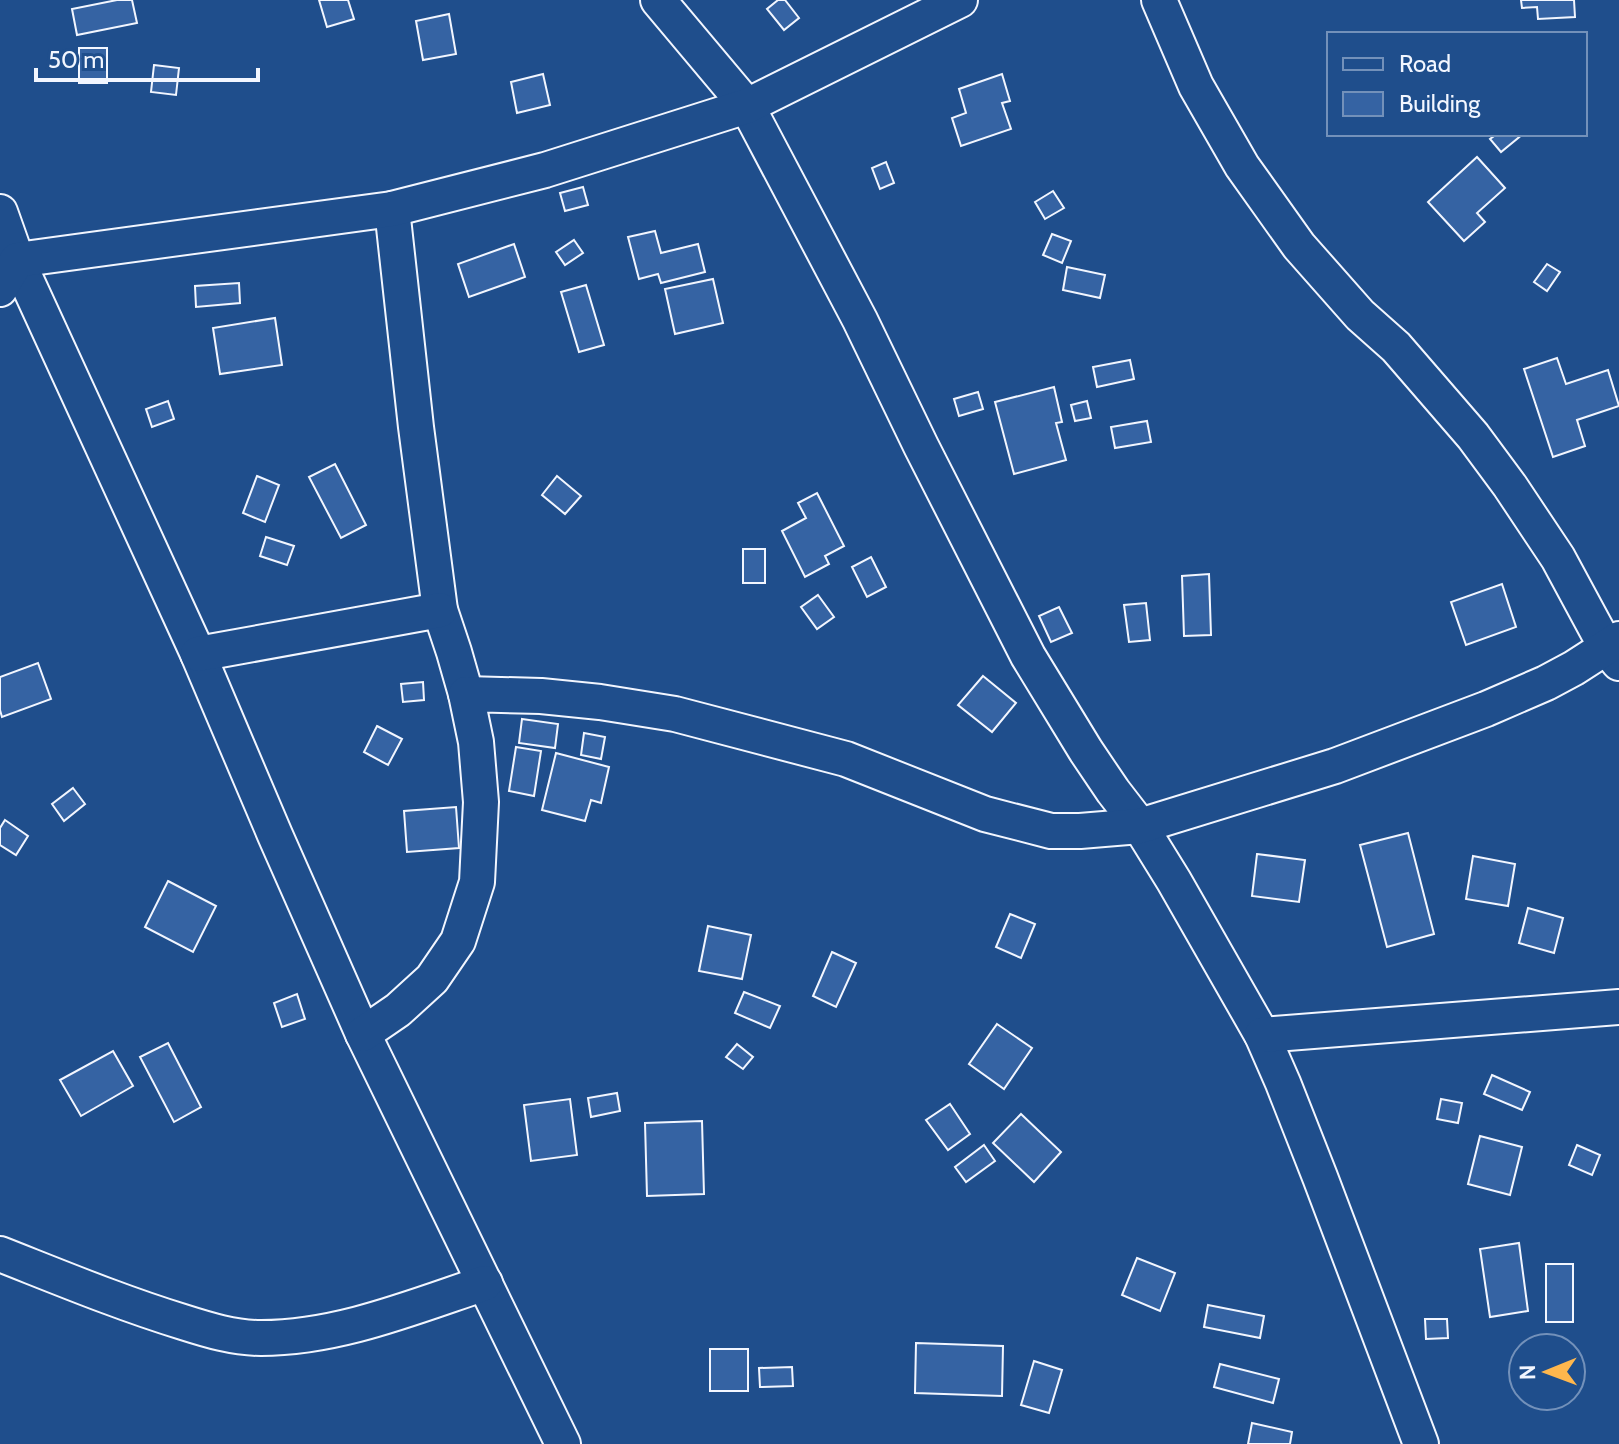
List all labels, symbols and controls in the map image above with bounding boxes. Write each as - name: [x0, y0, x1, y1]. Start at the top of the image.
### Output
- scale bar: [36, 32, 258, 82]
- legend: [1327, 32, 1587, 136]
- text: 50 m: [48, 45, 104, 74]
- text: Road: [1399, 49, 1451, 78]
- text: Building: [1399, 89, 1481, 118]
- north arrow: [1507, 1332, 1587, 1412]
- text: N: [1514, 1364, 1541, 1380]

